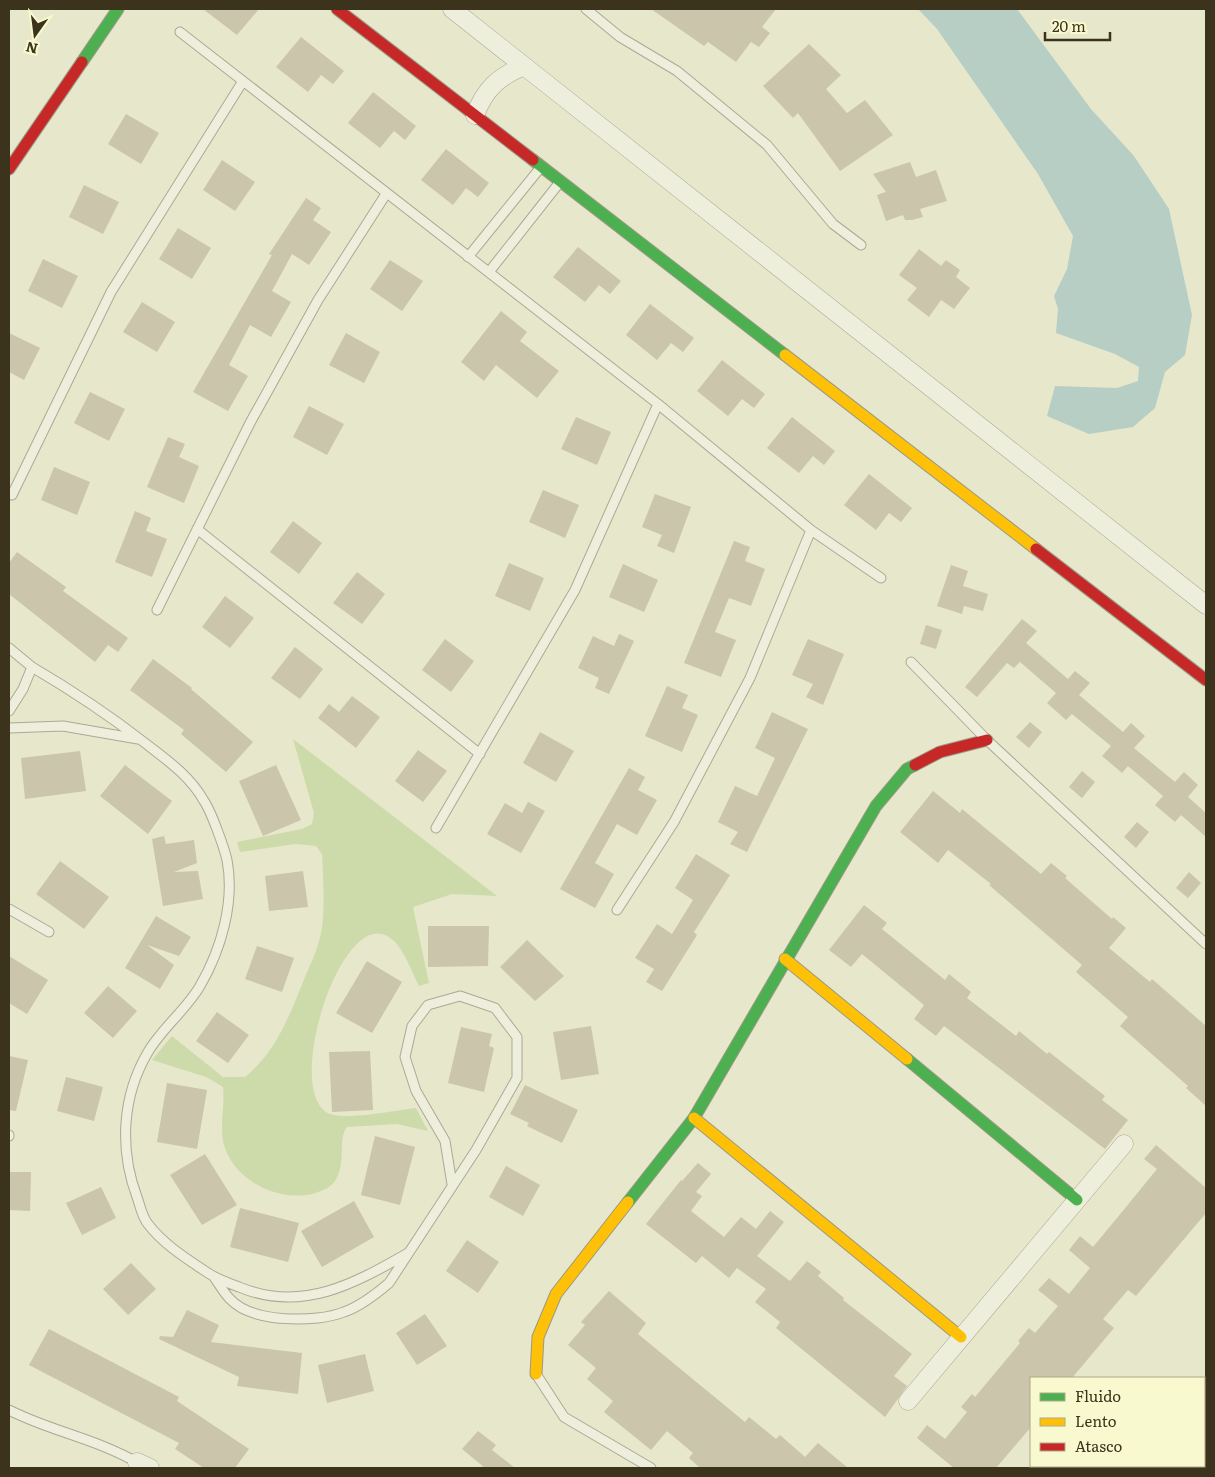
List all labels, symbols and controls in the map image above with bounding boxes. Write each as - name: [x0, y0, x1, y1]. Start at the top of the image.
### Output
- north arrow: [10, 10, 60, 60]
- scale bar: [1045, 10, 1110, 42]
- text: 20 m: [1052, 14, 1086, 37]
- text: N: [23, 37, 40, 60]
- legend: [1030, 1377, 1205, 1467]
- text: Fluido: [1075, 1384, 1121, 1407]
- text: Lento: [1075, 1409, 1117, 1432]
- text: Atasco: [1075, 1434, 1122, 1457]

